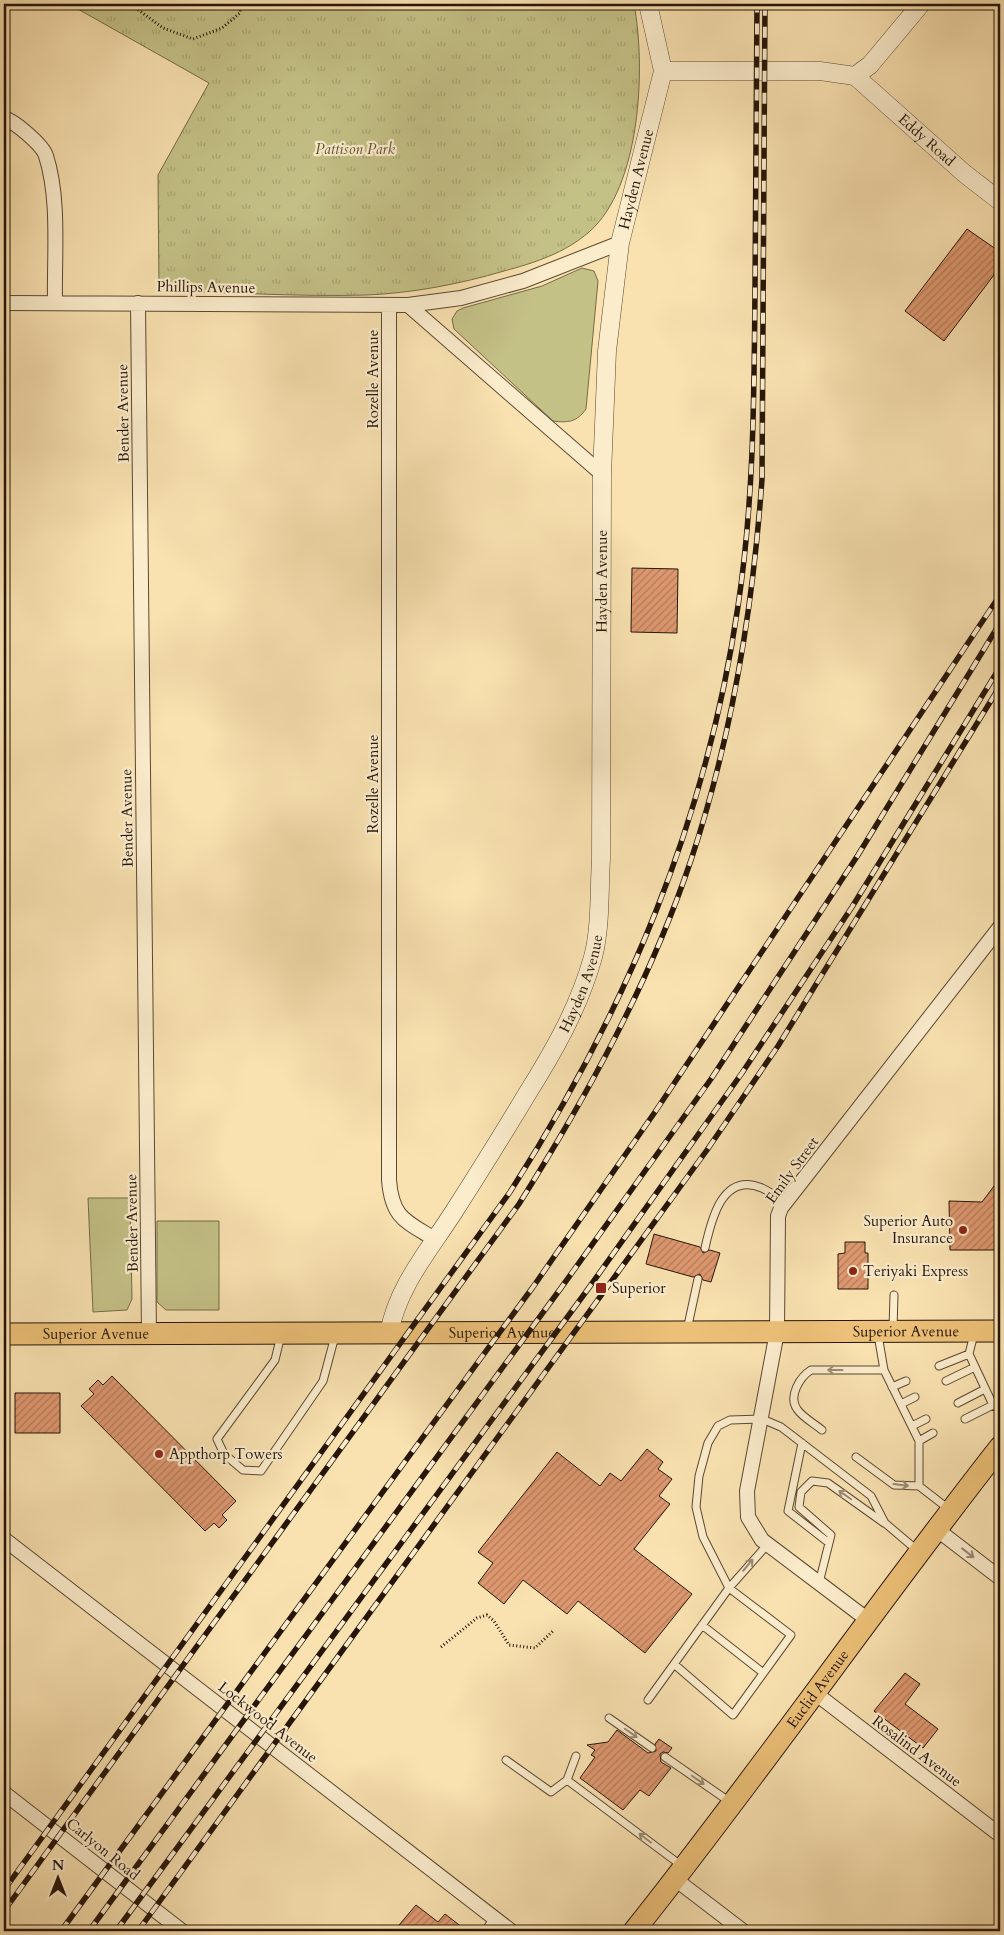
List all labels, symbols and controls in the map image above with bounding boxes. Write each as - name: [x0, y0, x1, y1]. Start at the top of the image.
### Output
- street label: Eddy Road: [894, 109, 960, 171]
- street label: Hayden Avenue: [614, 127, 658, 231]
- park label: Pattison Park: [315, 139, 395, 159]
- street label: Phillips Avenue: [156, 276, 256, 298]
- street label: Rozelle Avenue: [363, 329, 383, 429]
- street label: Bender Avenue: [112, 363, 134, 462]
- street label: Hayden Avenue: [592, 530, 612, 633]
- street label: Rozelle Avenue: [363, 734, 383, 834]
- street label: Bender Avenue: [116, 768, 138, 867]
- street label: Hayden Avenue: [554, 933, 607, 1036]
- street label: Emily Street: [761, 1132, 823, 1207]
- street label: Bender Avenue: [121, 1173, 143, 1272]
- place label: Superior Auto Insurance: [863, 1211, 953, 1248]
- marker: Superior Auto Insurance: [957, 1224, 969, 1236]
- place label: Teriyaki Express: [863, 1261, 968, 1281]
- marker: Teriyaki Express: [847, 1265, 859, 1277]
- place label: Superior: [612, 1278, 666, 1298]
- marker: Superior: [594, 1281, 608, 1295]
- street label: Superior Avenue: [853, 1321, 959, 1341]
- street label: Superior Avenue: [449, 1322, 555, 1343]
- street label: Superior Avenue: [43, 1324, 149, 1344]
- one-way arrow: [827, 1365, 844, 1375]
- place label: Appthorp Towers: [169, 1444, 283, 1464]
- marker: Appthorp Towers: [153, 1448, 165, 1460]
- one-way arrow: [892, 1480, 908, 1490]
- one-way arrow: [838, 1490, 852, 1500]
- one-way arrow: [961, 1548, 974, 1559]
- one-way arrow: [742, 1559, 754, 1572]
- street label: Euclid Avenue: [782, 1645, 854, 1732]
- street label: Lockwood Avenue: [214, 1677, 322, 1767]
- street label: Rosalind Avenue: [868, 1711, 966, 1791]
- one-way arrow: [623, 1728, 637, 1738]
- one-way arrow: [691, 1775, 705, 1785]
- street label: Carlyon Road: [62, 1813, 144, 1885]
- one-way arrow: [639, 1833, 653, 1843]
- north arrow: [32, 1852, 82, 1902]
- text: N: [52, 1856, 64, 1875]

